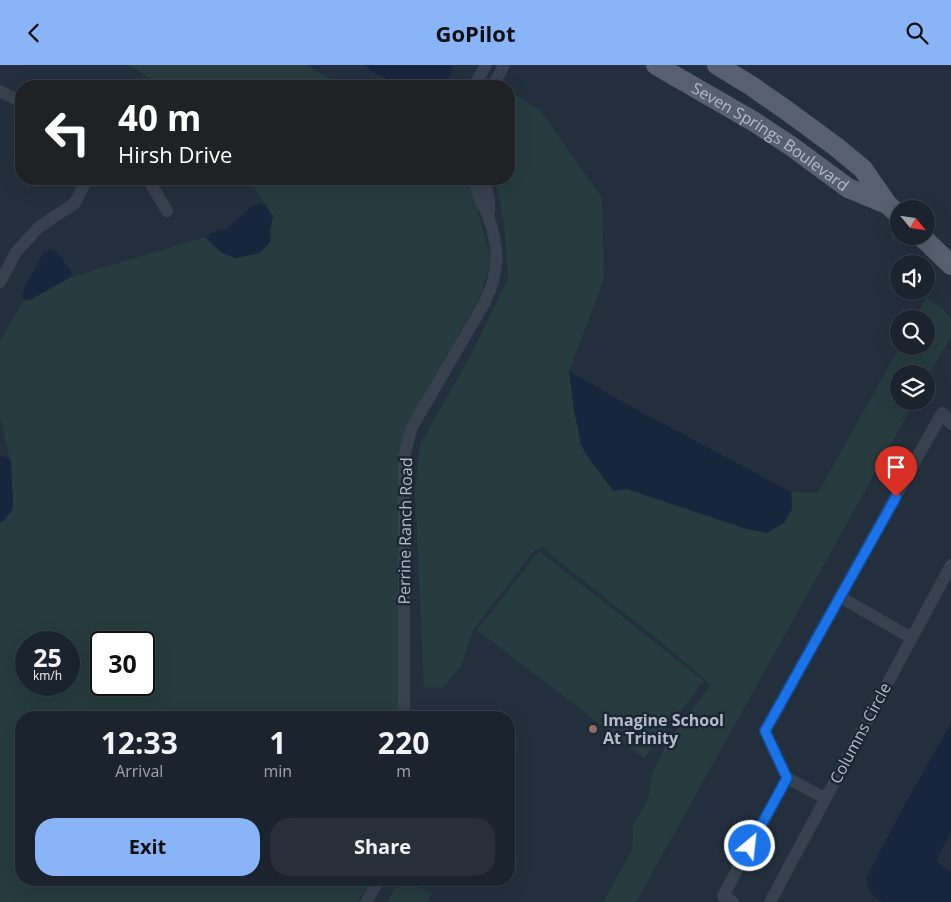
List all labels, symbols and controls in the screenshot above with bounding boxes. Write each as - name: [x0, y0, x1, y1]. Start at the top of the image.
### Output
- text: GoPilot: [436, 18, 515, 48]
- icon: back: [20, 19, 48, 47]
- icon: search: [903, 19, 931, 47]
- street label: Seven Springs Boulevard: [688, 77, 854, 196]
- text: 40 m: [118, 94, 201, 141]
- icon: left: [35, 100, 100, 165]
- text: Hirsh Drive: [118, 139, 232, 169]
- north arrow: [890, 200, 935, 245]
- map controls: [890, 200, 935, 410]
- button: sound: [890, 255, 935, 300]
- button: search: [890, 310, 935, 355]
- button: layers: [890, 365, 935, 410]
- pin: [875, 446, 917, 497]
- icon: arrive: [882, 453, 910, 481]
- street label: Perrine Ranch Road: [393, 457, 417, 605]
- speed limit sign: 30: [90, 631, 155, 696]
- text: 25: [33, 640, 62, 674]
- text: km/h: [33, 667, 62, 684]
- street label: Columns Circle: [824, 679, 896, 787]
- place label: Imagine School At Trinity: [603, 709, 724, 749]
- text: 12:33: [101, 722, 178, 763]
- text: 1: [269, 722, 286, 763]
- text: 220: [378, 722, 429, 763]
- marker: Imagine School At Trinity: [587, 723, 599, 735]
- text: Arrival: [115, 760, 163, 782]
- text: min: [264, 760, 292, 782]
- text: m: [396, 760, 411, 782]
- button: Exit: [35, 818, 260, 876]
- button: Share: [270, 818, 495, 876]
- position arrow: [723, 819, 775, 871]

